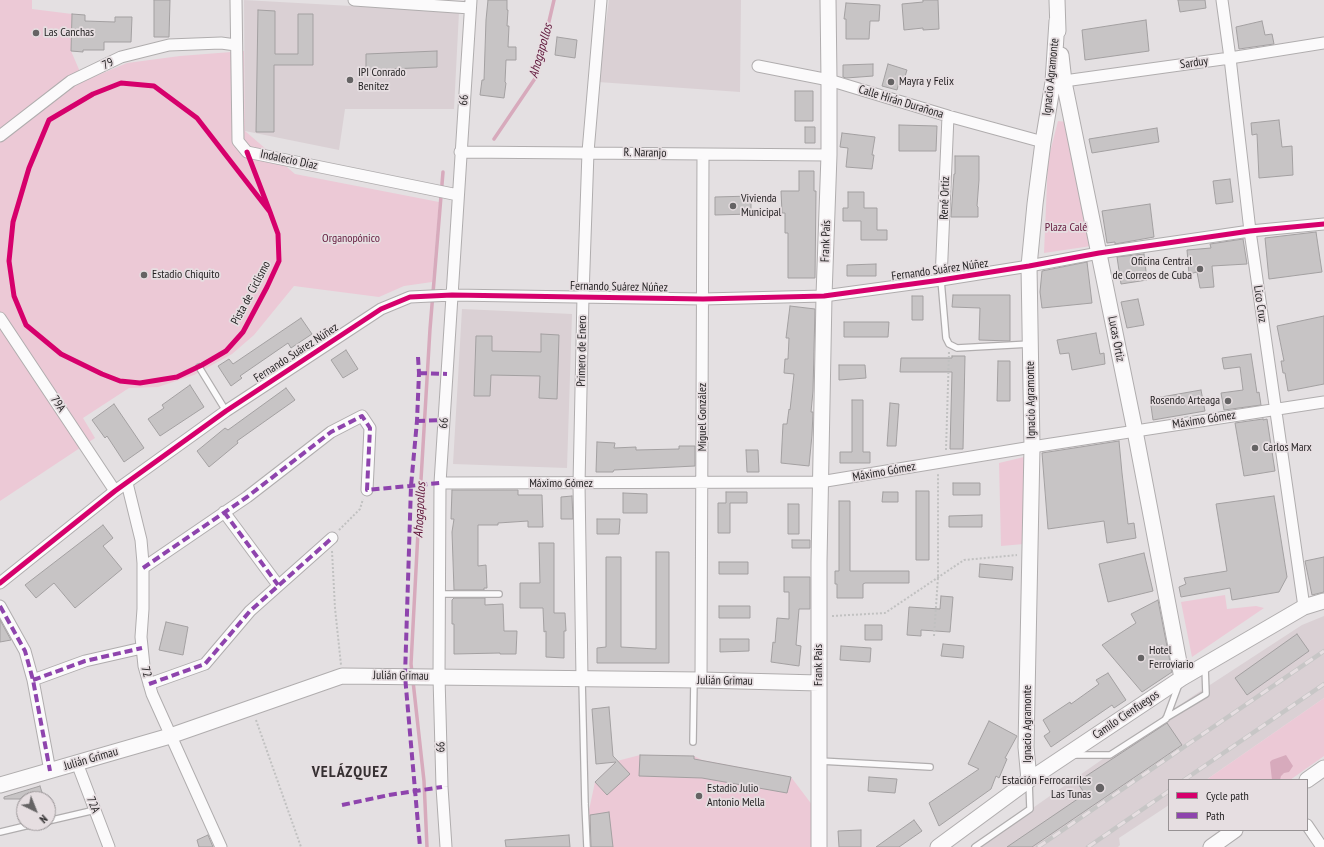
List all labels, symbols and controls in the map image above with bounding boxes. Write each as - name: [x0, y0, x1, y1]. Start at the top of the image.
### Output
- water label: Ahogapollos: [526, 22, 556, 80]
- place label: Las Canchas: [44, 26, 94, 40]
- marker: Las Canchas: [31, 28, 41, 38]
- street label: Ignacio Agramonte: [1040, 38, 1062, 116]
- street label: Sarduy: [1179, 54, 1209, 72]
- street label: 79: [100, 55, 116, 73]
- place label: IPI Conrado Benítez: [358, 66, 406, 94]
- marker: IPI Conrado Benítez: [345, 75, 355, 85]
- place label: Mayra y Felix: [899, 75, 954, 89]
- marker: Mayra y Felix: [886, 77, 896, 87]
- street label: Calle Hirán Durañona: [857, 82, 945, 122]
- street label: 66: [456, 94, 472, 106]
- street label: R. Naranjo: [623, 145, 667, 161]
- street label: Indalecio Díaz: [259, 147, 319, 173]
- street label: René Ortiz: [937, 176, 953, 220]
- place label: Vivienda Municipal: [741, 192, 781, 220]
- marker: Vivienda Municipal: [728, 201, 738, 211]
- street label: Frank País: [818, 220, 834, 262]
- park label: Plaza Calé: [1045, 221, 1087, 235]
- park label: Organopónico: [322, 232, 380, 246]
- place label: Oficina Central de Correos de Cuba: [1112, 255, 1192, 283]
- street label: Fernando Suárez Núñez: [891, 256, 989, 284]
- street label: Pista de Ciclismo: [228, 259, 274, 327]
- marker: Oficina Central de Correos de Cuba: [1195, 264, 1205, 274]
- place label: Estadio Chiquito: [152, 268, 220, 282]
- marker: Estadio Chiquito: [139, 270, 149, 280]
- street label: Fernando Suárez Núñez: [570, 279, 668, 295]
- street label: Lico Cruz: [1250, 284, 1270, 324]
- street label: Primero de Enero: [574, 315, 590, 387]
- street label: Lucas Ortiz: [1105, 315, 1127, 363]
- street label: Fernando Suárez Núñez: [251, 320, 341, 386]
- street label: Ignacio Agramonte: [1023, 361, 1039, 439]
- street label: Miguel González: [696, 383, 710, 451]
- street label: 79A: [47, 393, 69, 415]
- place label: Rosendo Arteaga: [1150, 394, 1220, 408]
- marker: Rosendo Arteaga: [1223, 396, 1233, 406]
- street label: Máximo Gómez: [1171, 408, 1237, 432]
- street label: 66: [436, 417, 452, 429]
- place label: Carlos Marx: [1263, 441, 1312, 455]
- marker: Carlos Marx: [1250, 443, 1260, 453]
- street label: Máximo Gómez: [851, 459, 917, 485]
- street label: Máximo Gómez: [529, 477, 593, 491]
- water label: Ahogapollos: [411, 482, 429, 538]
- street label: Frank Pais: [812, 644, 826, 686]
- place label: Hotel Ferroviario: [1149, 644, 1194, 672]
- marker: Hotel Ferroviario: [1136, 653, 1146, 663]
- street label: 72: [138, 665, 154, 679]
- street label: Julián Grimau: [373, 668, 429, 684]
- street label: Julián Grimau: [697, 673, 753, 689]
- street label: Ignacio Agramonte: [1021, 685, 1035, 763]
- street label: Camilo Cienfuegos: [1090, 688, 1162, 742]
- street label: 66: [434, 741, 448, 753]
- street label: Julián Grimau: [62, 744, 120, 774]
- district label: VELÁZQUEZ: [312, 762, 388, 782]
- place label: Estación Ferrocarriles Las Tunas: [1002, 774, 1091, 802]
- legend: [1168, 779, 1308, 831]
- place label: Estadio Julio Antonio Mella: [707, 782, 765, 810]
- marker: Estación Ferrocarriles Las Tunas: [1094, 782, 1106, 794]
- text: Cycle path: [1206, 788, 1249, 803]
- north arrow: [16, 791, 56, 831]
- marker: Estadio Julio Antonio Mella: [694, 791, 704, 801]
- street label: 72A: [83, 795, 103, 815]
- text: Path: [1206, 808, 1224, 823]
- text: N: [37, 812, 50, 826]

